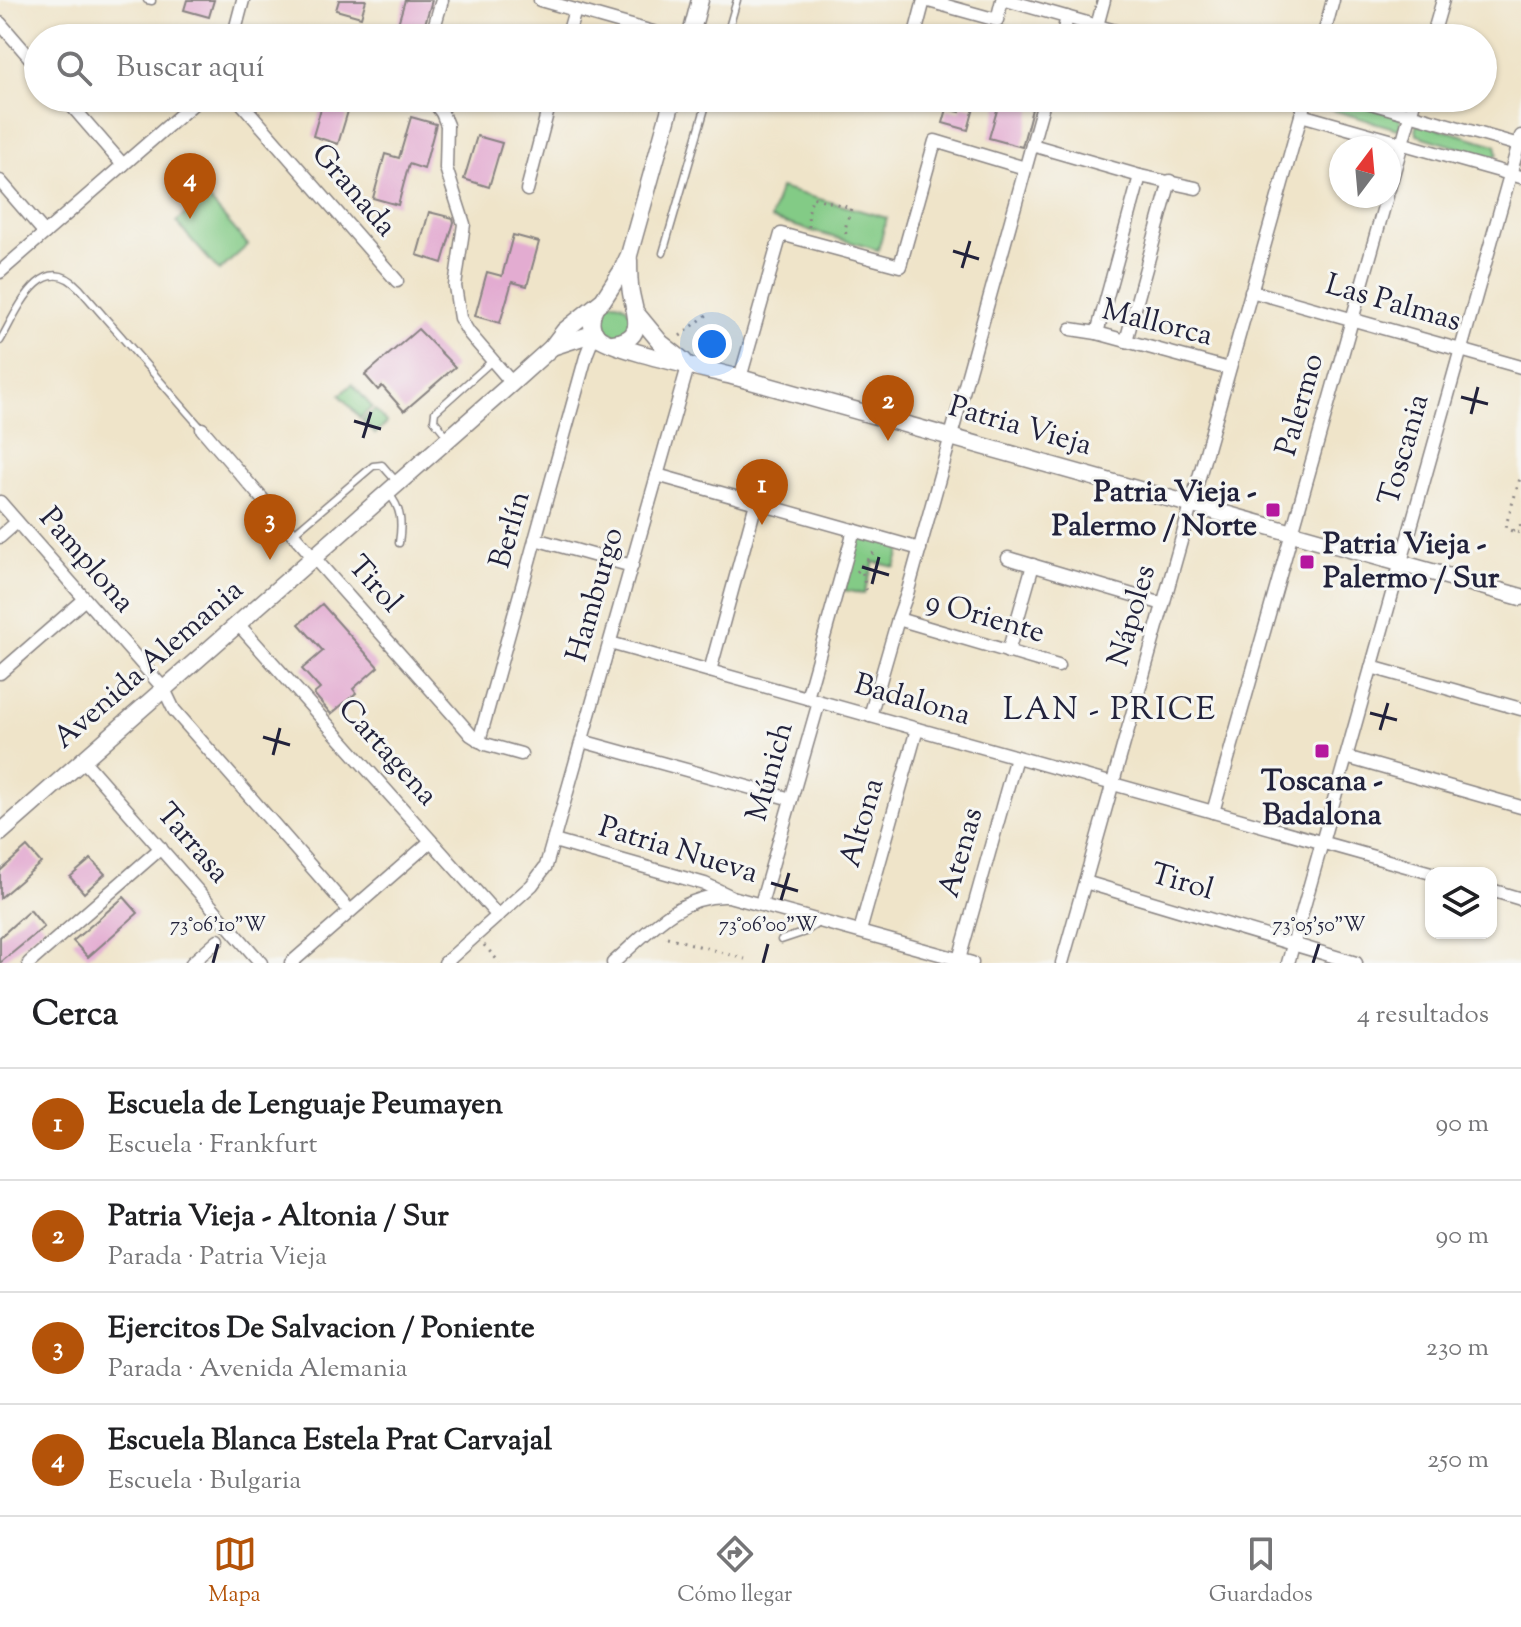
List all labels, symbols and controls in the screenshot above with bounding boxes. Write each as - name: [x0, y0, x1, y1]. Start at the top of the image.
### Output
- search box: [24, 24, 1497, 112]
- icon: search: [52, 46, 96, 90]
- text: Buscar aquí: [116, 47, 264, 90]
- street label: Granada: [300, 135, 406, 247]
- north arrow: [1329, 136, 1401, 208]
- pin: 4: [164, 153, 216, 219]
- street label: Las Palmas: [1320, 264, 1466, 344]
- street label: Mallorca: [1097, 289, 1217, 359]
- your location: [692, 324, 732, 364]
- street label: Palermo: [1266, 349, 1336, 461]
- pin: 2: [862, 375, 914, 441]
- street label: Patria Vieja: [943, 386, 1097, 468]
- street label: Toscania: [1369, 389, 1441, 511]
- pin: 1: [736, 459, 788, 525]
- place label: Patria Vieja - Palermo / Norte: [1052, 472, 1257, 549]
- street label: Berlín: [479, 486, 543, 574]
- pin: 3: [244, 494, 296, 560]
- street label: Pamplona: [28, 499, 144, 623]
- marker: Patria Vieja - Palermo / Norte: [1264, 501, 1282, 519]
- street label: Hamburgo: [556, 523, 636, 667]
- place label: Patria Vieja - Palermo / Sur: [1323, 524, 1500, 601]
- street label: Tirol: [337, 547, 411, 623]
- marker: Patria Vieja - Palermo / Sur: [1298, 553, 1316, 571]
- street label: Nápoles: [1098, 560, 1168, 672]
- street label: Avenida Alemania: [44, 570, 254, 760]
- street label: 9 Oriente: [921, 581, 1049, 655]
- street label: Badalona: [849, 664, 975, 738]
- district label: LAN - PRICE: [1003, 688, 1217, 734]
- street label: Cartagena: [327, 690, 447, 817]
- street label: Múnich: [736, 717, 806, 827]
- marker: Toscana - Badalona: [1313, 742, 1331, 760]
- place label: Toscana - Badalona: [1261, 761, 1383, 838]
- street label: Altona: [830, 773, 896, 873]
- street label: Tarrasa: [145, 794, 239, 894]
- street label: Atenas: [929, 803, 995, 903]
- street label: Patria Nueva: [593, 806, 763, 896]
- street label: Tirol: [1145, 854, 1219, 912]
- map controls: [1425, 867, 1497, 939]
- button: layers: [1425, 867, 1497, 939]
- text: 73°06'10"W: [170, 912, 266, 941]
- text: 73°06'00"W: [719, 912, 817, 941]
- text: 73°05'50"W: [1272, 912, 1366, 941]
- text: Cerca: [32, 991, 118, 1040]
- text: 4 resultados: [1357, 997, 1489, 1034]
- text: Escuela de Lenguaje Peumayen: [108, 1084, 503, 1127]
- text: 1: [54, 1106, 62, 1143]
- text: 90 m: [1436, 1106, 1489, 1143]
- text: Escuela · Frankfurt: [108, 1127, 317, 1164]
- text: Patria Vieja - Altonia / Sur: [108, 1196, 449, 1239]
- text: 2: [52, 1218, 64, 1255]
- text: 90 m: [1436, 1218, 1489, 1255]
- text: Parada · Patria Vieja: [108, 1239, 327, 1276]
- text: Ejercitos De Salvacion / Poniente: [108, 1308, 535, 1351]
- text: 3: [53, 1330, 63, 1367]
- text: 230 m: [1426, 1330, 1489, 1367]
- text: Parada · Avenida Alemania: [108, 1351, 408, 1388]
- text: Escuela Blanca Estela Prat Carvajal: [108, 1420, 552, 1463]
- text: 4: [51, 1442, 65, 1479]
- text: 250 m: [1427, 1442, 1489, 1479]
- text: Escuela · Bulgaria: [108, 1463, 301, 1500]
- tab: Mapa: [208, 1532, 261, 1612]
- tab: Cómo llegar: [677, 1532, 792, 1612]
- tab: Guardados: [1209, 1532, 1313, 1612]

